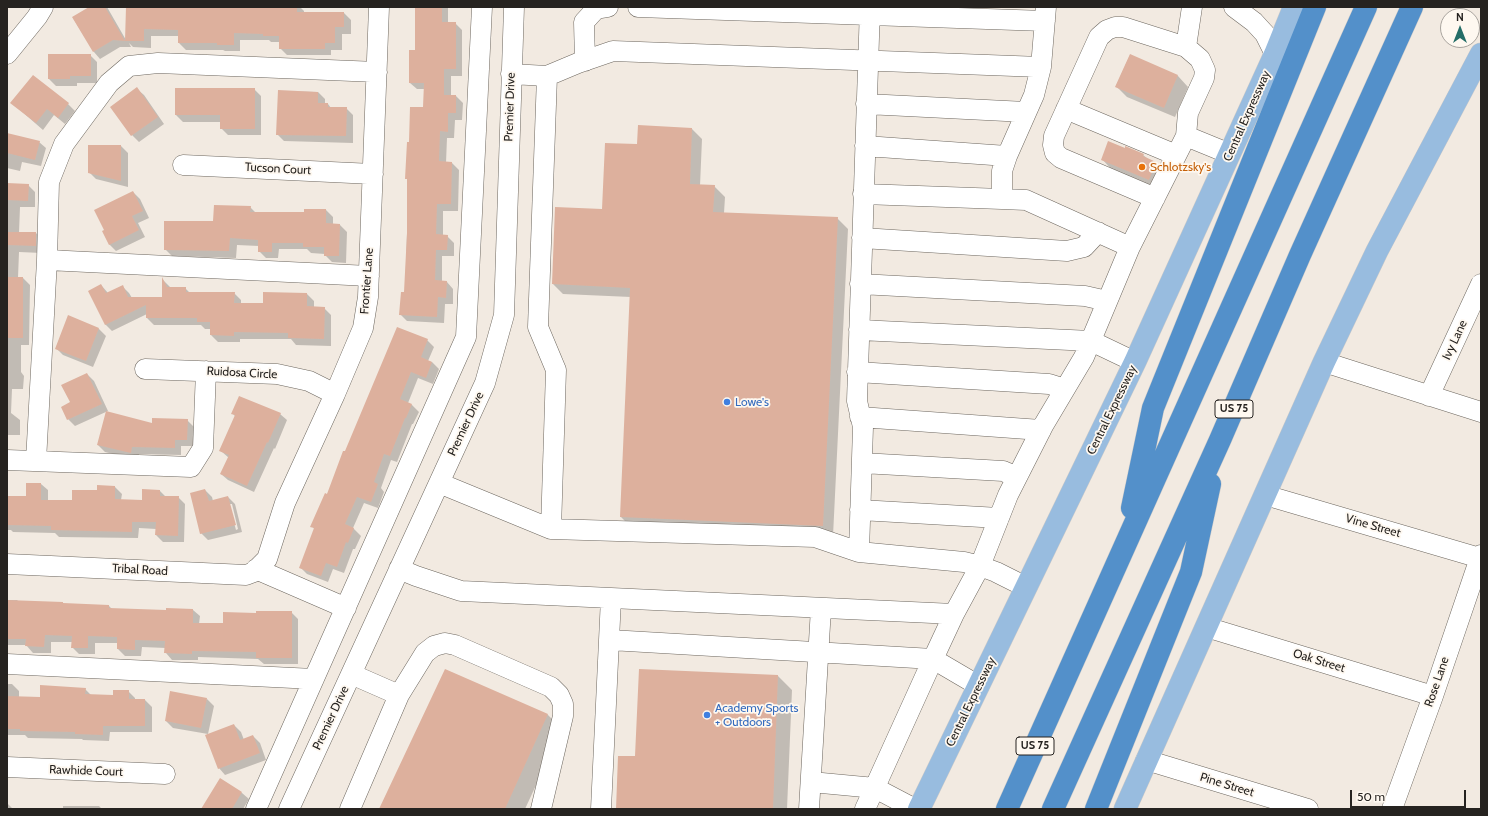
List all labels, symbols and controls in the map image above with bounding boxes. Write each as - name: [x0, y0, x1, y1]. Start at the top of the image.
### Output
- north arrow: [1440, 8, 1480, 48]
- text: N: [1456, 10, 1464, 24]
- street label: Central Expressway: [1220, 68, 1274, 164]
- street label: Premier Drive: [502, 72, 518, 142]
- street label: Tucson Court: [245, 160, 311, 178]
- place label: Schlotzsky's: [1150, 160, 1211, 174]
- marker: Schlotzsky's: [1137, 162, 1147, 172]
- street label: Frontier Lane: [358, 247, 376, 315]
- street label: Ivy Lane: [1440, 318, 1470, 362]
- street label: Central Expressway: [1084, 363, 1140, 457]
- street label: Ruidosa Circle: [206, 364, 278, 382]
- street label: Premier Drive: [445, 390, 487, 458]
- place label: Lowe's: [735, 395, 769, 409]
- marker: Lowe's: [722, 397, 732, 407]
- road number: US 75: [1215, 400, 1253, 418]
- street label: Vine Street: [1344, 511, 1402, 541]
- street label: Tribal Road: [112, 561, 168, 579]
- street label: Oak Street: [1291, 646, 1347, 676]
- street label: Central Expressway: [943, 655, 999, 749]
- street label: Rose Lane: [1422, 655, 1452, 709]
- street label: Premier Drive: [310, 684, 352, 752]
- place label: Academy Sports + Outdoors: [715, 701, 798, 729]
- marker: Academy Sports + Outdoors: [702, 710, 712, 720]
- road number: US 75: [1016, 737, 1054, 755]
- street label: Rawhide Court: [49, 763, 123, 779]
- street label: Pine Street: [1198, 770, 1256, 800]
- scale bar: [1352, 782, 1468, 808]
- text: 50 m: [1357, 789, 1385, 804]

